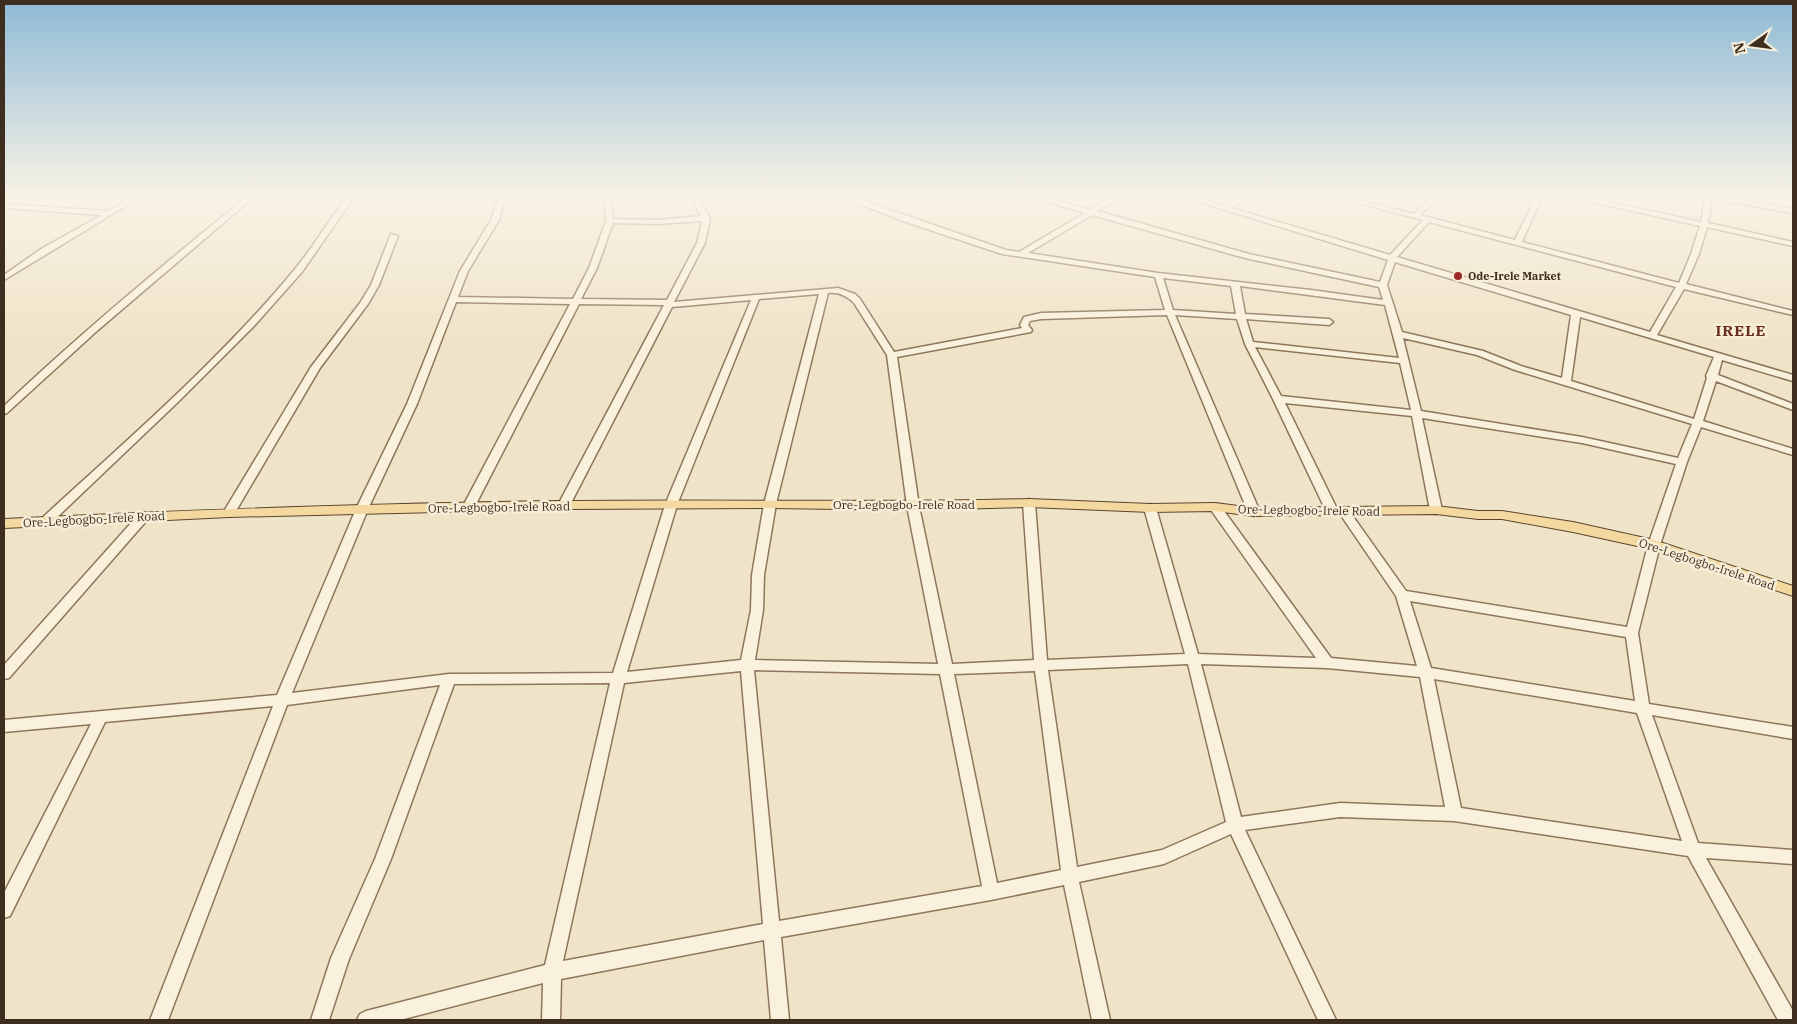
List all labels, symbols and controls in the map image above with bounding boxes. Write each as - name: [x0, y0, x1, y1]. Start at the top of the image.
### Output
- north arrow: [1727, 20, 1777, 70]
- text: N: [1729, 41, 1749, 56]
- place label: Ode-Irele Market: [1468, 269, 1561, 283]
- marker: Ode-Irele Market: [1452, 270, 1464, 282]
- district label: IRELE: [1716, 321, 1766, 340]
- street label: Ore-Legbogbo-Irele Road: [833, 497, 975, 512]
- street label: Ore-Legbogbo-Irele Road: [428, 498, 570, 516]
- street label: Ore-Legbogbo-Irele Road: [1238, 501, 1380, 519]
- street label: Ore-Legbogbo-Irele Road: [23, 508, 165, 530]
- street label: Ore-Legbogbo-Irele Road: [1637, 535, 1777, 593]

